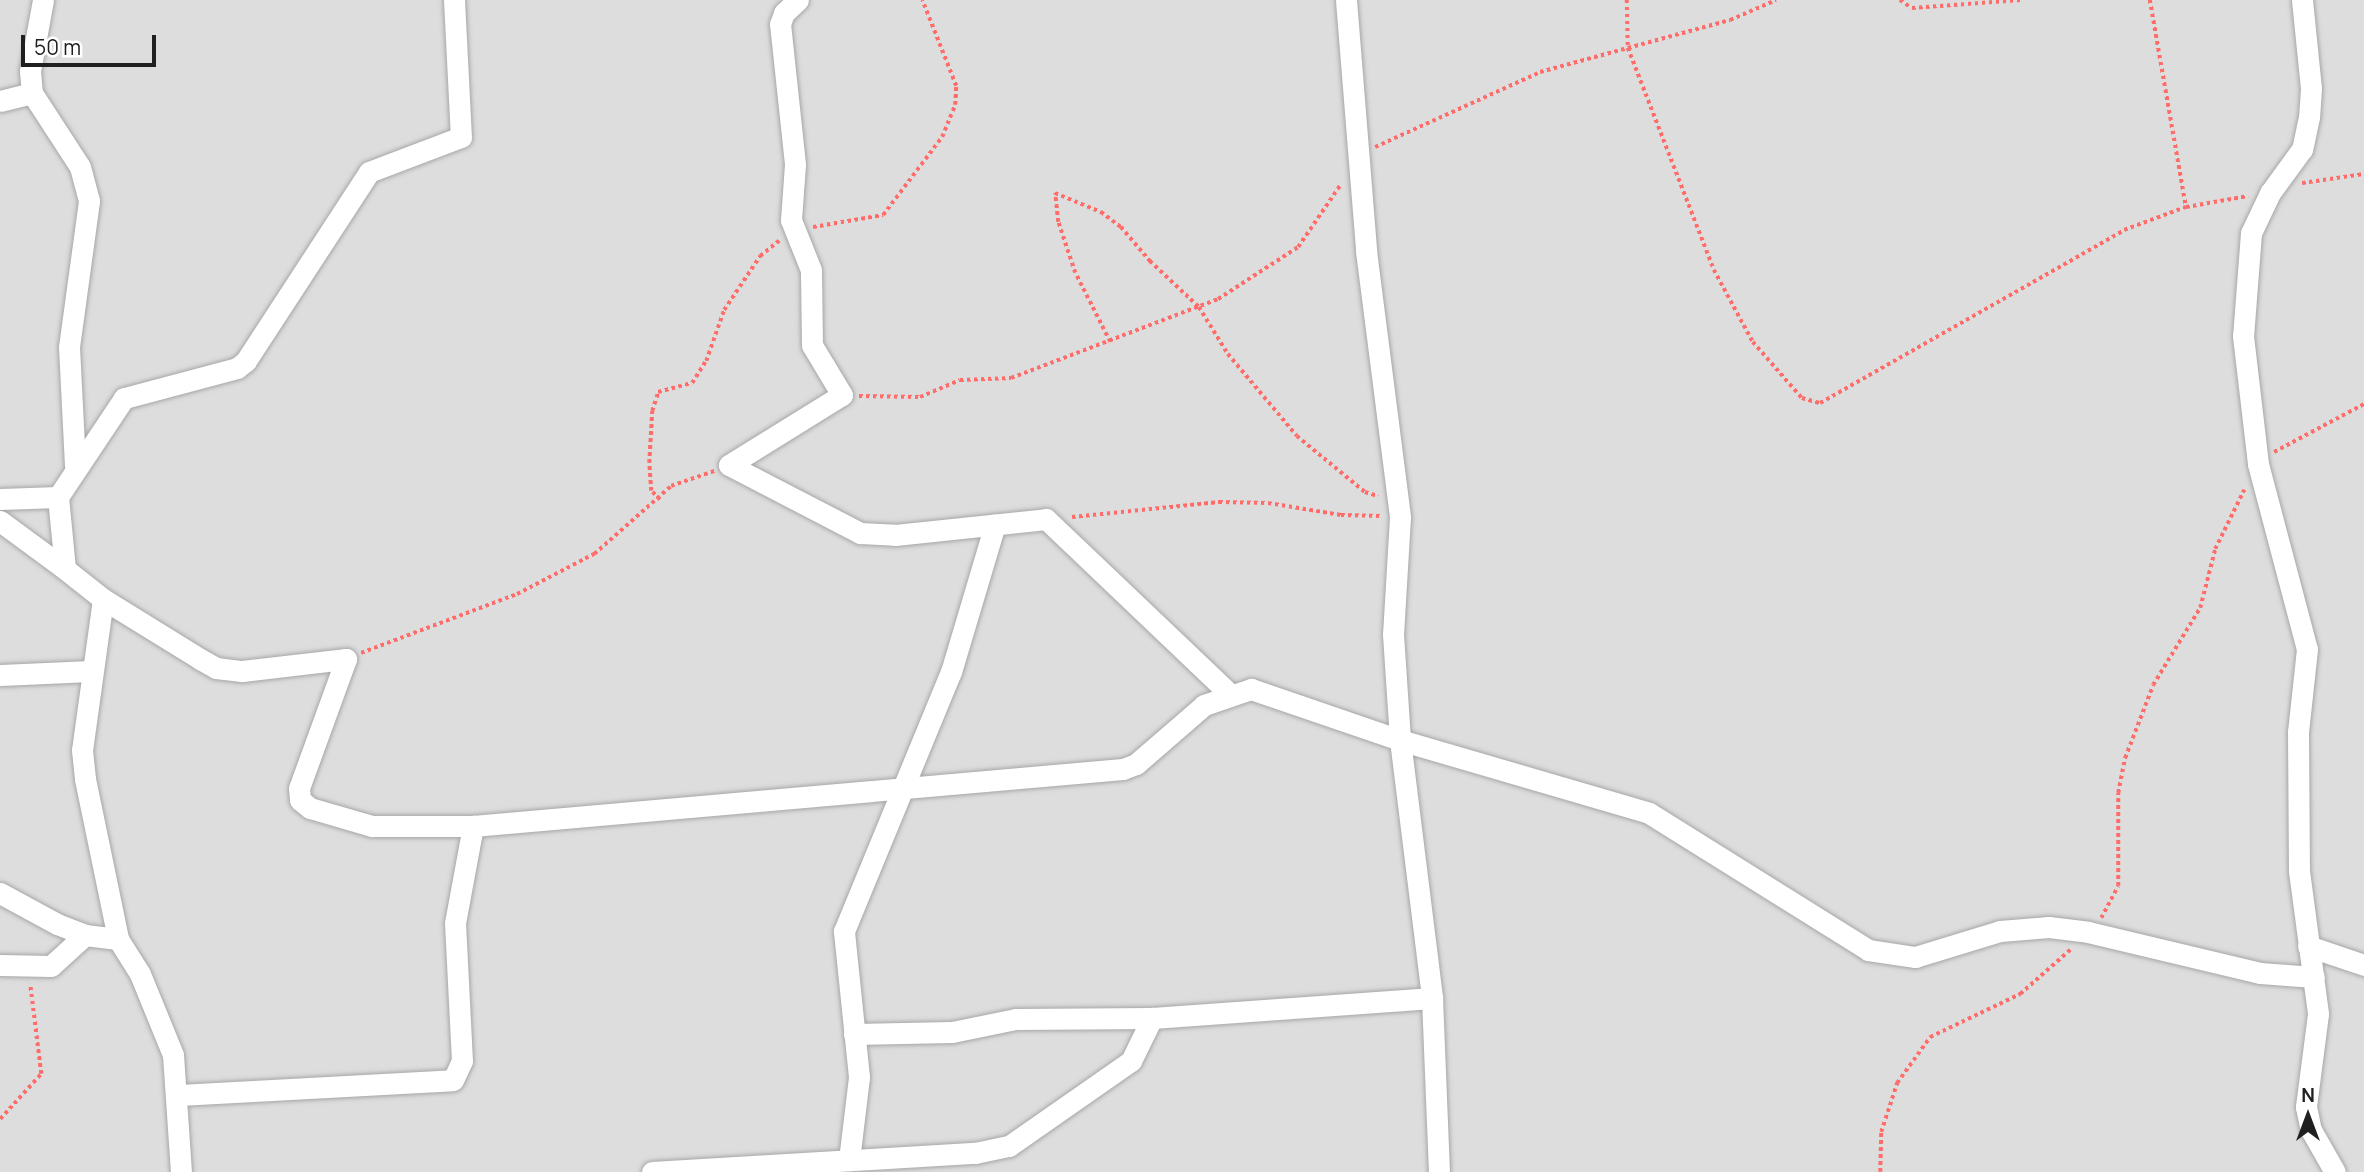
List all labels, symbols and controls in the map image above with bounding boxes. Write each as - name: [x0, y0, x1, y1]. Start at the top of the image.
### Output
- scale bar: [24, 21, 159, 65]
- text: 50 m: [34, 33, 81, 61]
- north arrow: [2273, 1081, 2343, 1151]
- text: N: [2301, 1082, 2315, 1108]

